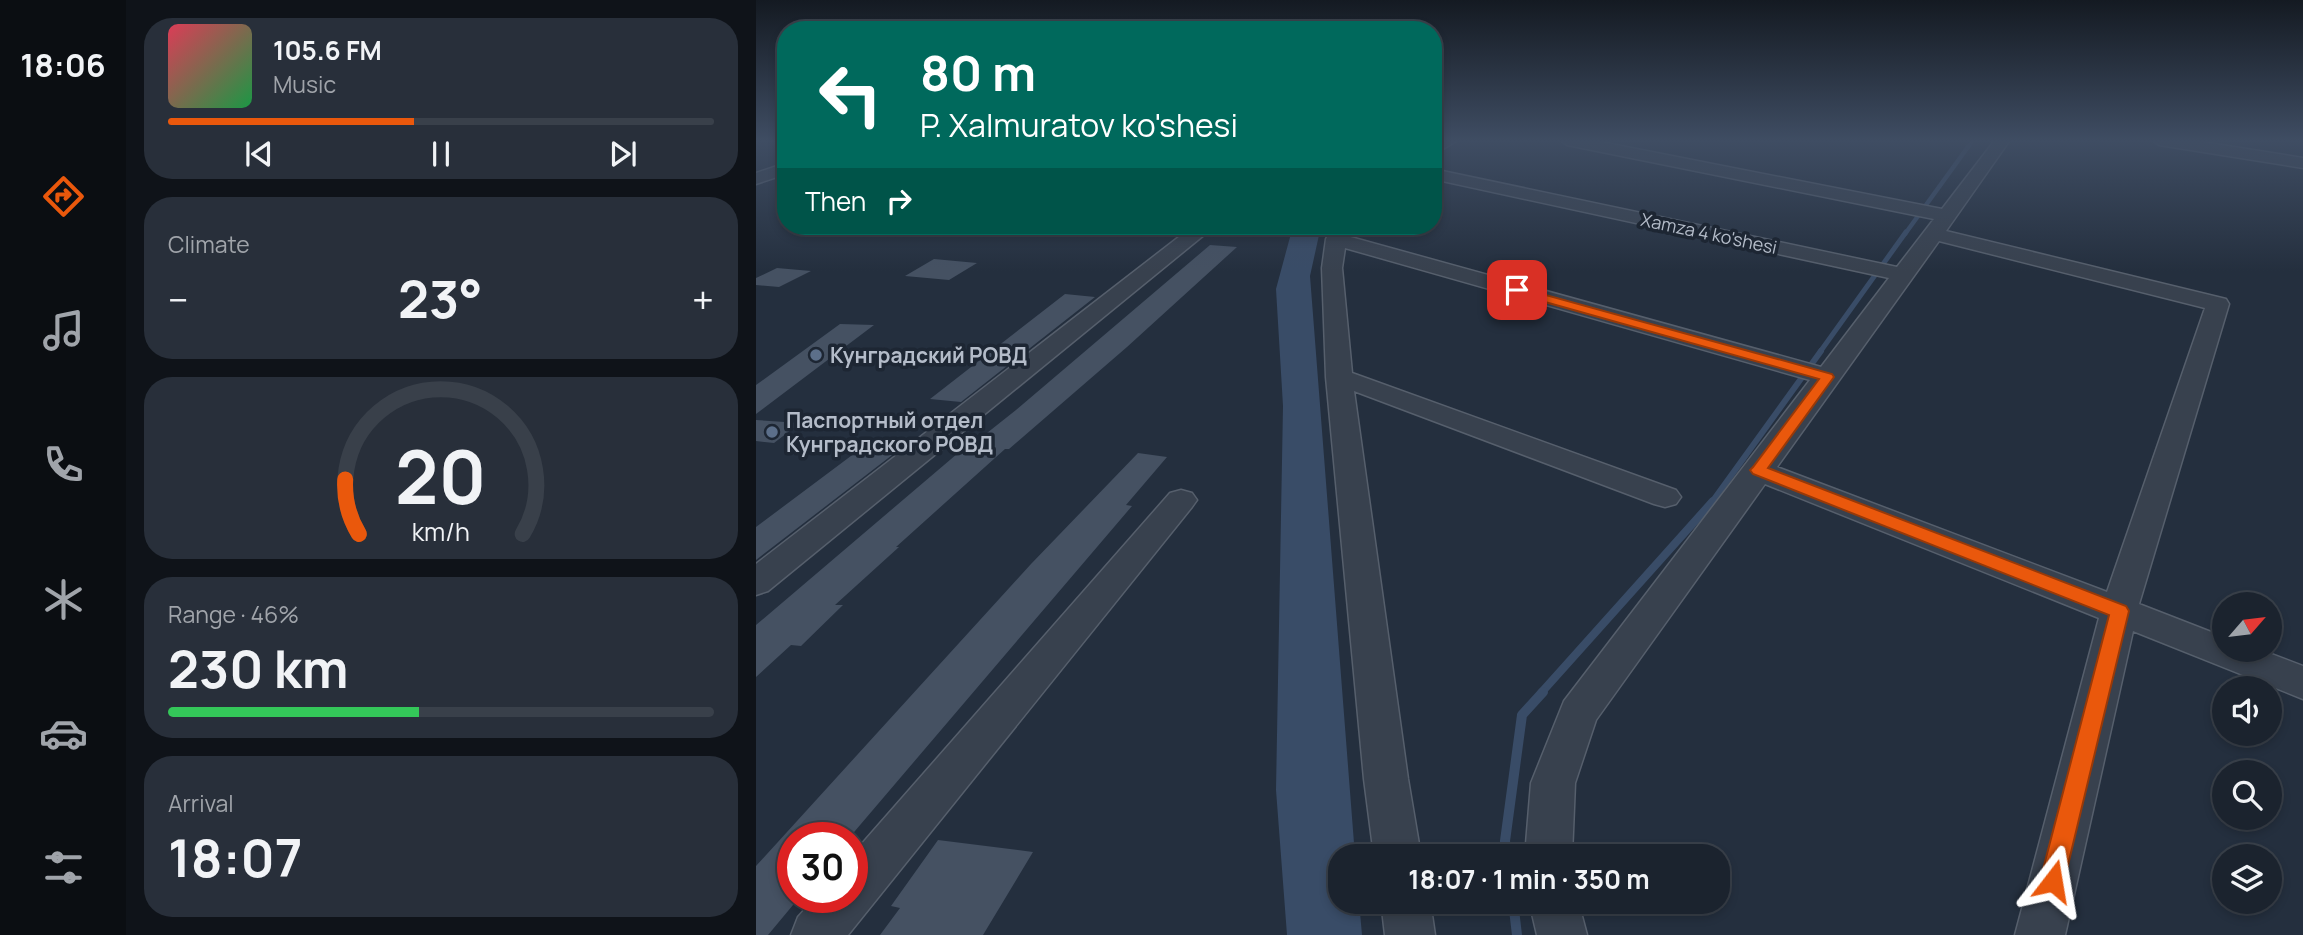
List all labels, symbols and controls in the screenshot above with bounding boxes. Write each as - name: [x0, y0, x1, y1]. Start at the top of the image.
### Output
- text: 105.6 FM: [273, 32, 382, 68]
- text: 80 m: [920, 39, 1036, 106]
- text: 18:06: [20, 43, 106, 87]
- icon: left: [805, 49, 896, 140]
- text: Music: [273, 68, 336, 100]
- text: P. Xalmuratov ko'shesi: [920, 103, 1238, 147]
- icon: previous: [240, 135, 278, 173]
- icon: pause: [422, 135, 460, 173]
- icon: next: [604, 135, 642, 173]
- icon: directions: [39, 172, 88, 221]
- icon: right: [880, 182, 918, 220]
- text: Then: [805, 183, 866, 219]
- street label: Xamza 4 ko'shesi: [1639, 207, 1779, 259]
- text: Climate: [168, 228, 250, 260]
- pin: [1487, 260, 1547, 320]
- text: 23°: [398, 263, 483, 334]
- icon: arrive: [1498, 271, 1536, 309]
- text: −: [168, 273, 189, 325]
- text: +: [692, 273, 714, 325]
- icon: music: [39, 306, 88, 355]
- place label: Кунградский РОВД: [830, 341, 1027, 369]
- marker: Кунградский РОВД: [808, 347, 824, 363]
- place label: Паспортный отдел Кунградского РОВД: [786, 406, 993, 458]
- marker: Паспортный отдел Кунградского РОВД: [764, 424, 780, 440]
- text: 20: [395, 426, 487, 526]
- icon: phone: [39, 440, 88, 489]
- text: km/h: [412, 513, 470, 548]
- icon: climate: [39, 575, 88, 624]
- north arrow: [2212, 592, 2282, 662]
- map controls: [2212, 592, 2282, 914]
- text: Range · 46%: [168, 598, 299, 630]
- text: 230 km: [168, 633, 349, 704]
- button: sound: [2212, 676, 2282, 746]
- icon: car: [39, 709, 88, 758]
- button: search: [2212, 760, 2282, 830]
- text: Arrival: [168, 787, 234, 819]
- text: 18:07: [168, 822, 302, 893]
- speed limit sign: 30: [777, 822, 868, 913]
- icon: filters: [39, 843, 88, 892]
- position arrow: [2016, 844, 2090, 918]
- button: layers: [2212, 844, 2282, 914]
- text: 18:07 · 1 min · 350 m: [1408, 861, 1650, 897]

